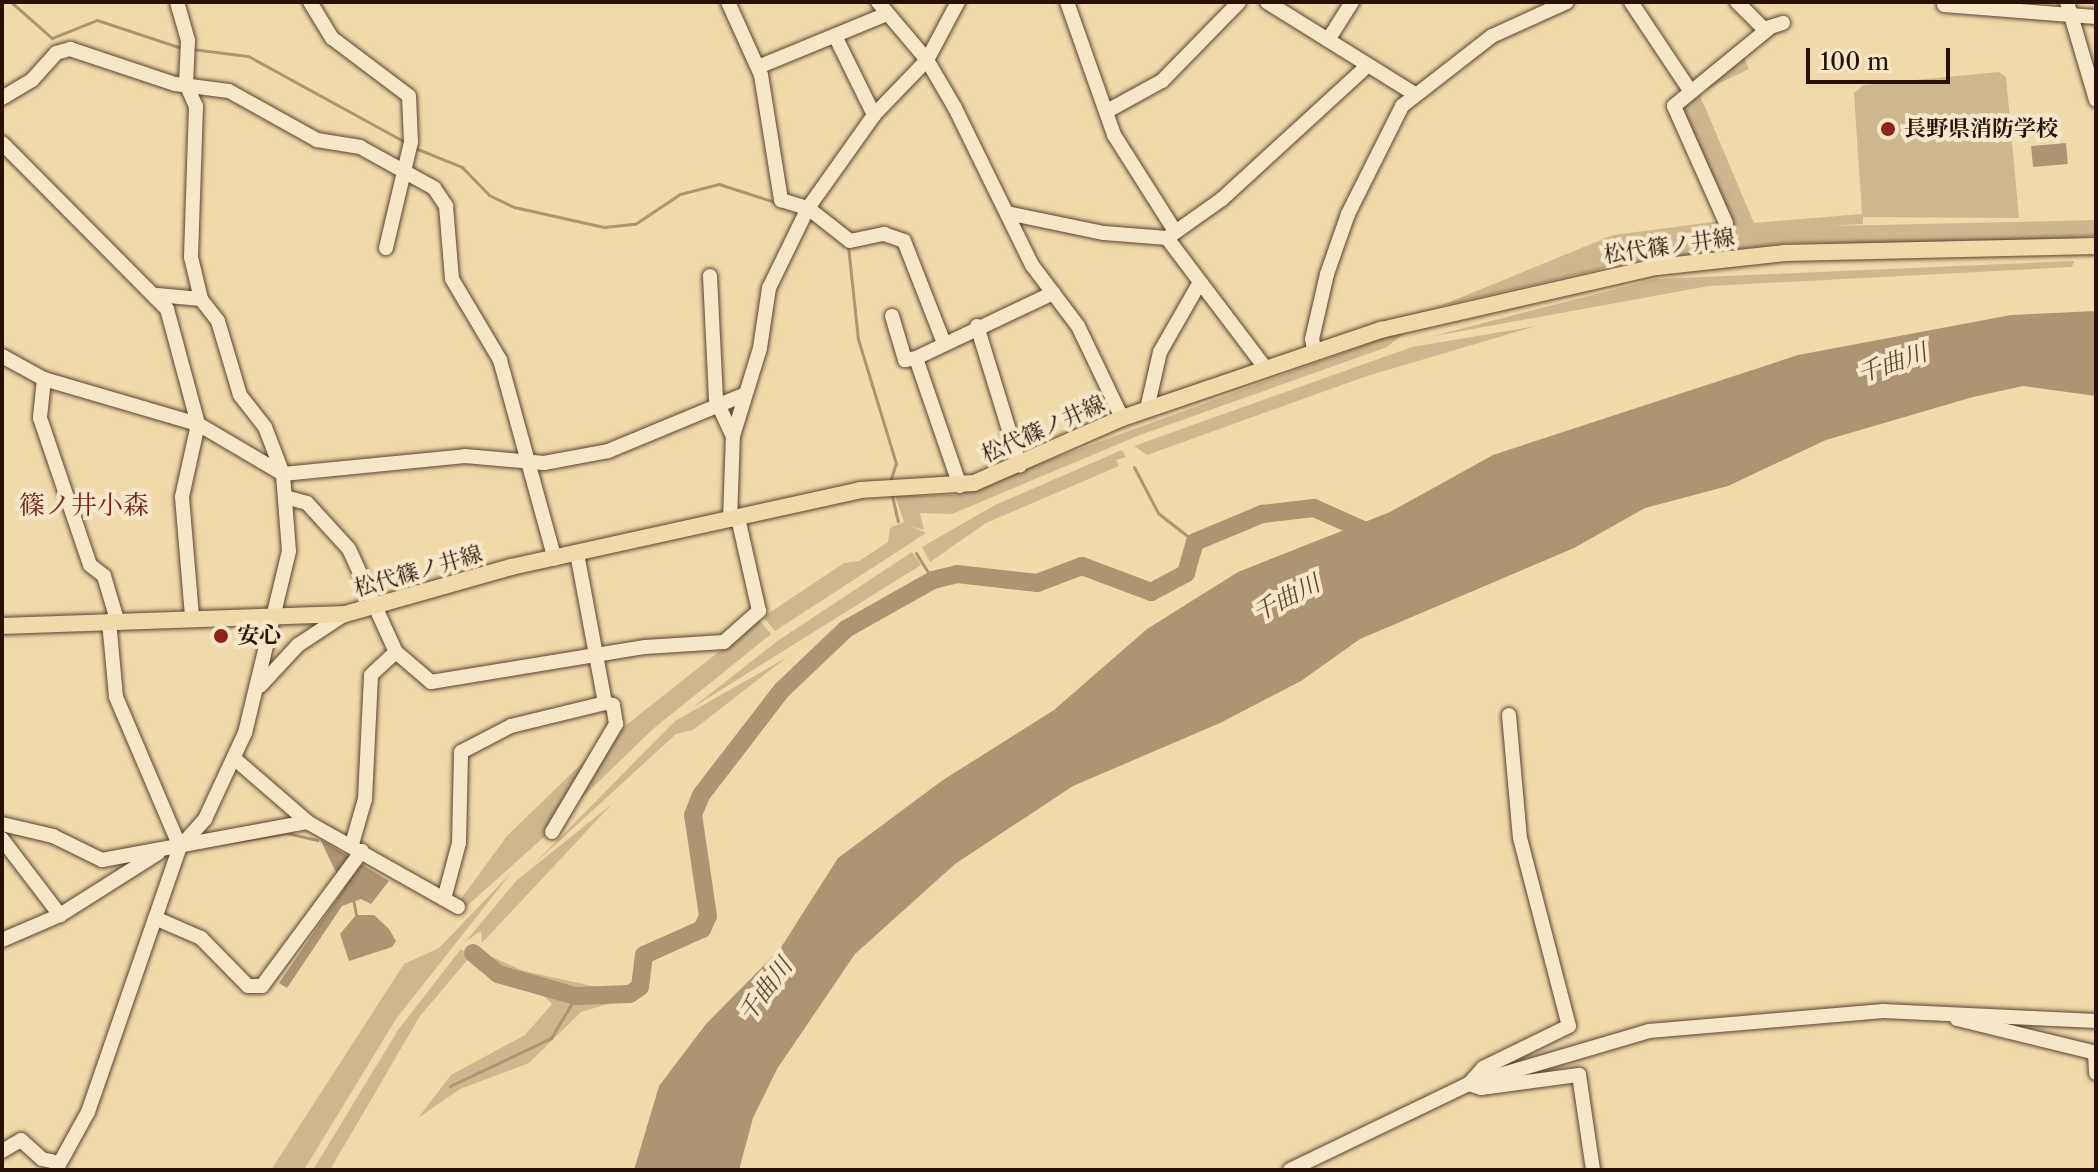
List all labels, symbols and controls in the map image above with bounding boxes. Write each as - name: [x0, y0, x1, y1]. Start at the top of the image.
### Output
- scale bar: [1810, 32, 1954, 82]
- text: 100 m: [1820, 47, 1889, 76]
- place label: 長野県消防学校: [1904, 116, 2058, 142]
- marker: 長野県消防学校: [1879, 120, 1897, 138]
- street label: 松代篠ノ井線: [1602, 224, 1736, 268]
- water label: 千曲川: [1853, 338, 1931, 388]
- street label: 松代篠ノ井線: [977, 390, 1109, 468]
- district label: 篠ノ井小森: [19, 490, 149, 522]
- street label: 松代篠ノ井線: [351, 540, 485, 602]
- water label: 千曲川: [1247, 569, 1325, 627]
- place label: 安心: [237, 623, 281, 649]
- marker: 安心: [212, 627, 230, 645]
- water label: 千曲川: [732, 953, 798, 1027]

